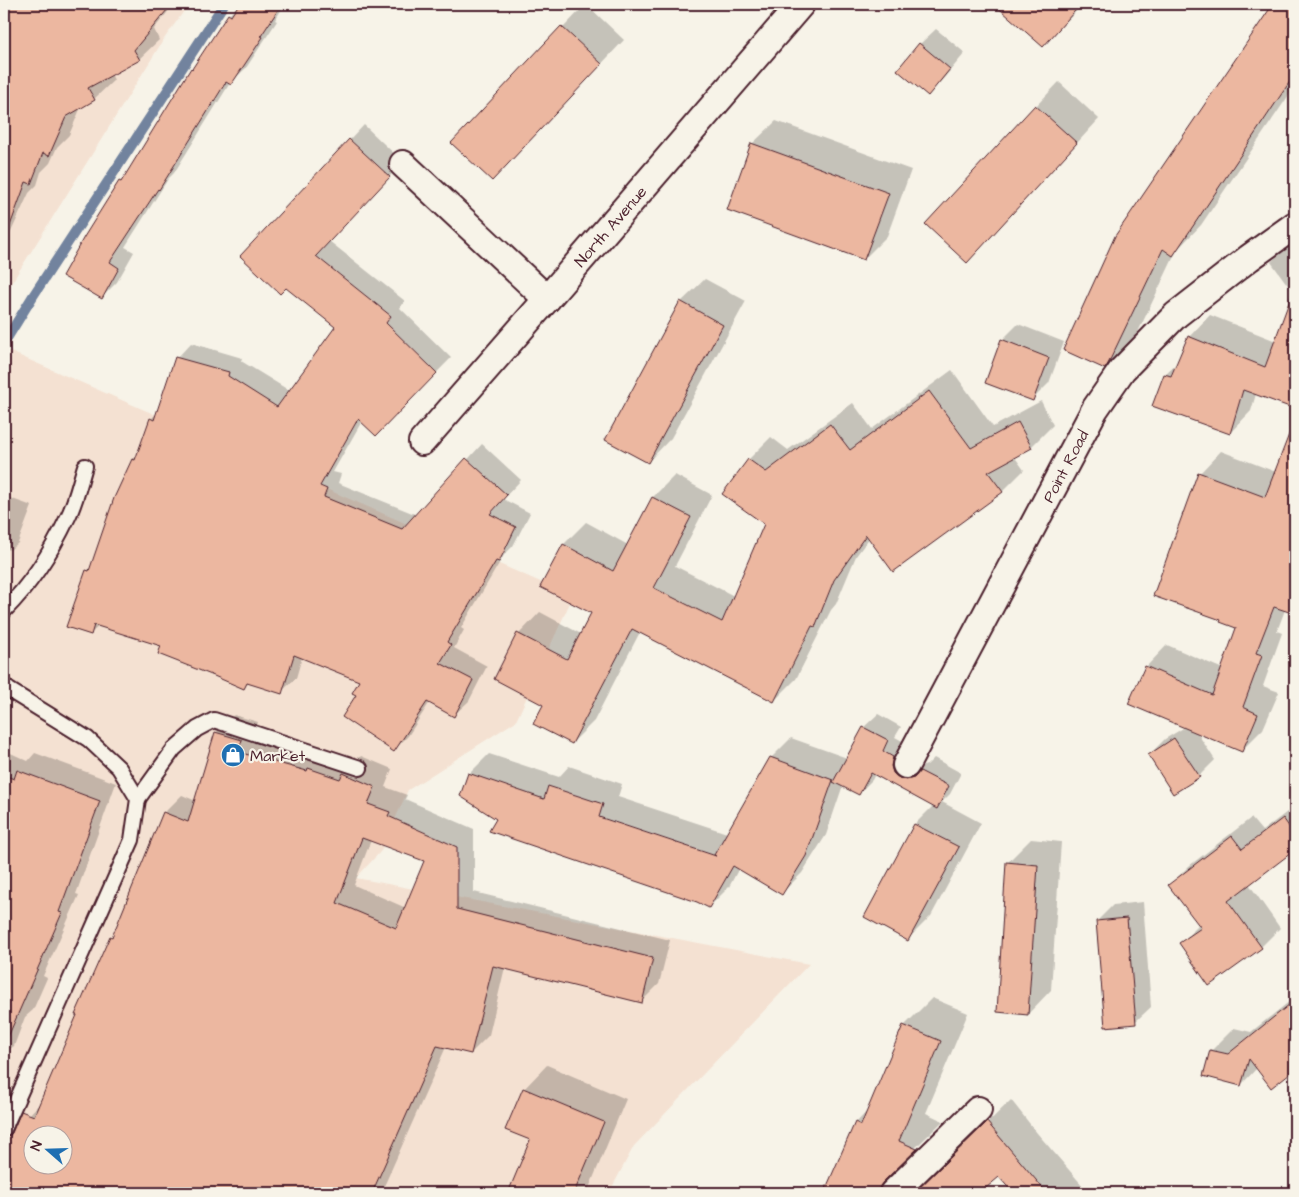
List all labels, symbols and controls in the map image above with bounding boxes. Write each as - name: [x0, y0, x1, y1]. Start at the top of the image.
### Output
- street label: North Avenue: [569, 181, 652, 272]
- street label: Point Road: [1038, 426, 1094, 507]
- shop icon: Market: [220, 742, 246, 768]
- place label: Market: [250, 745, 306, 767]
- north arrow: [22, 1124, 72, 1174]
- text: N: [26, 1138, 48, 1153]

